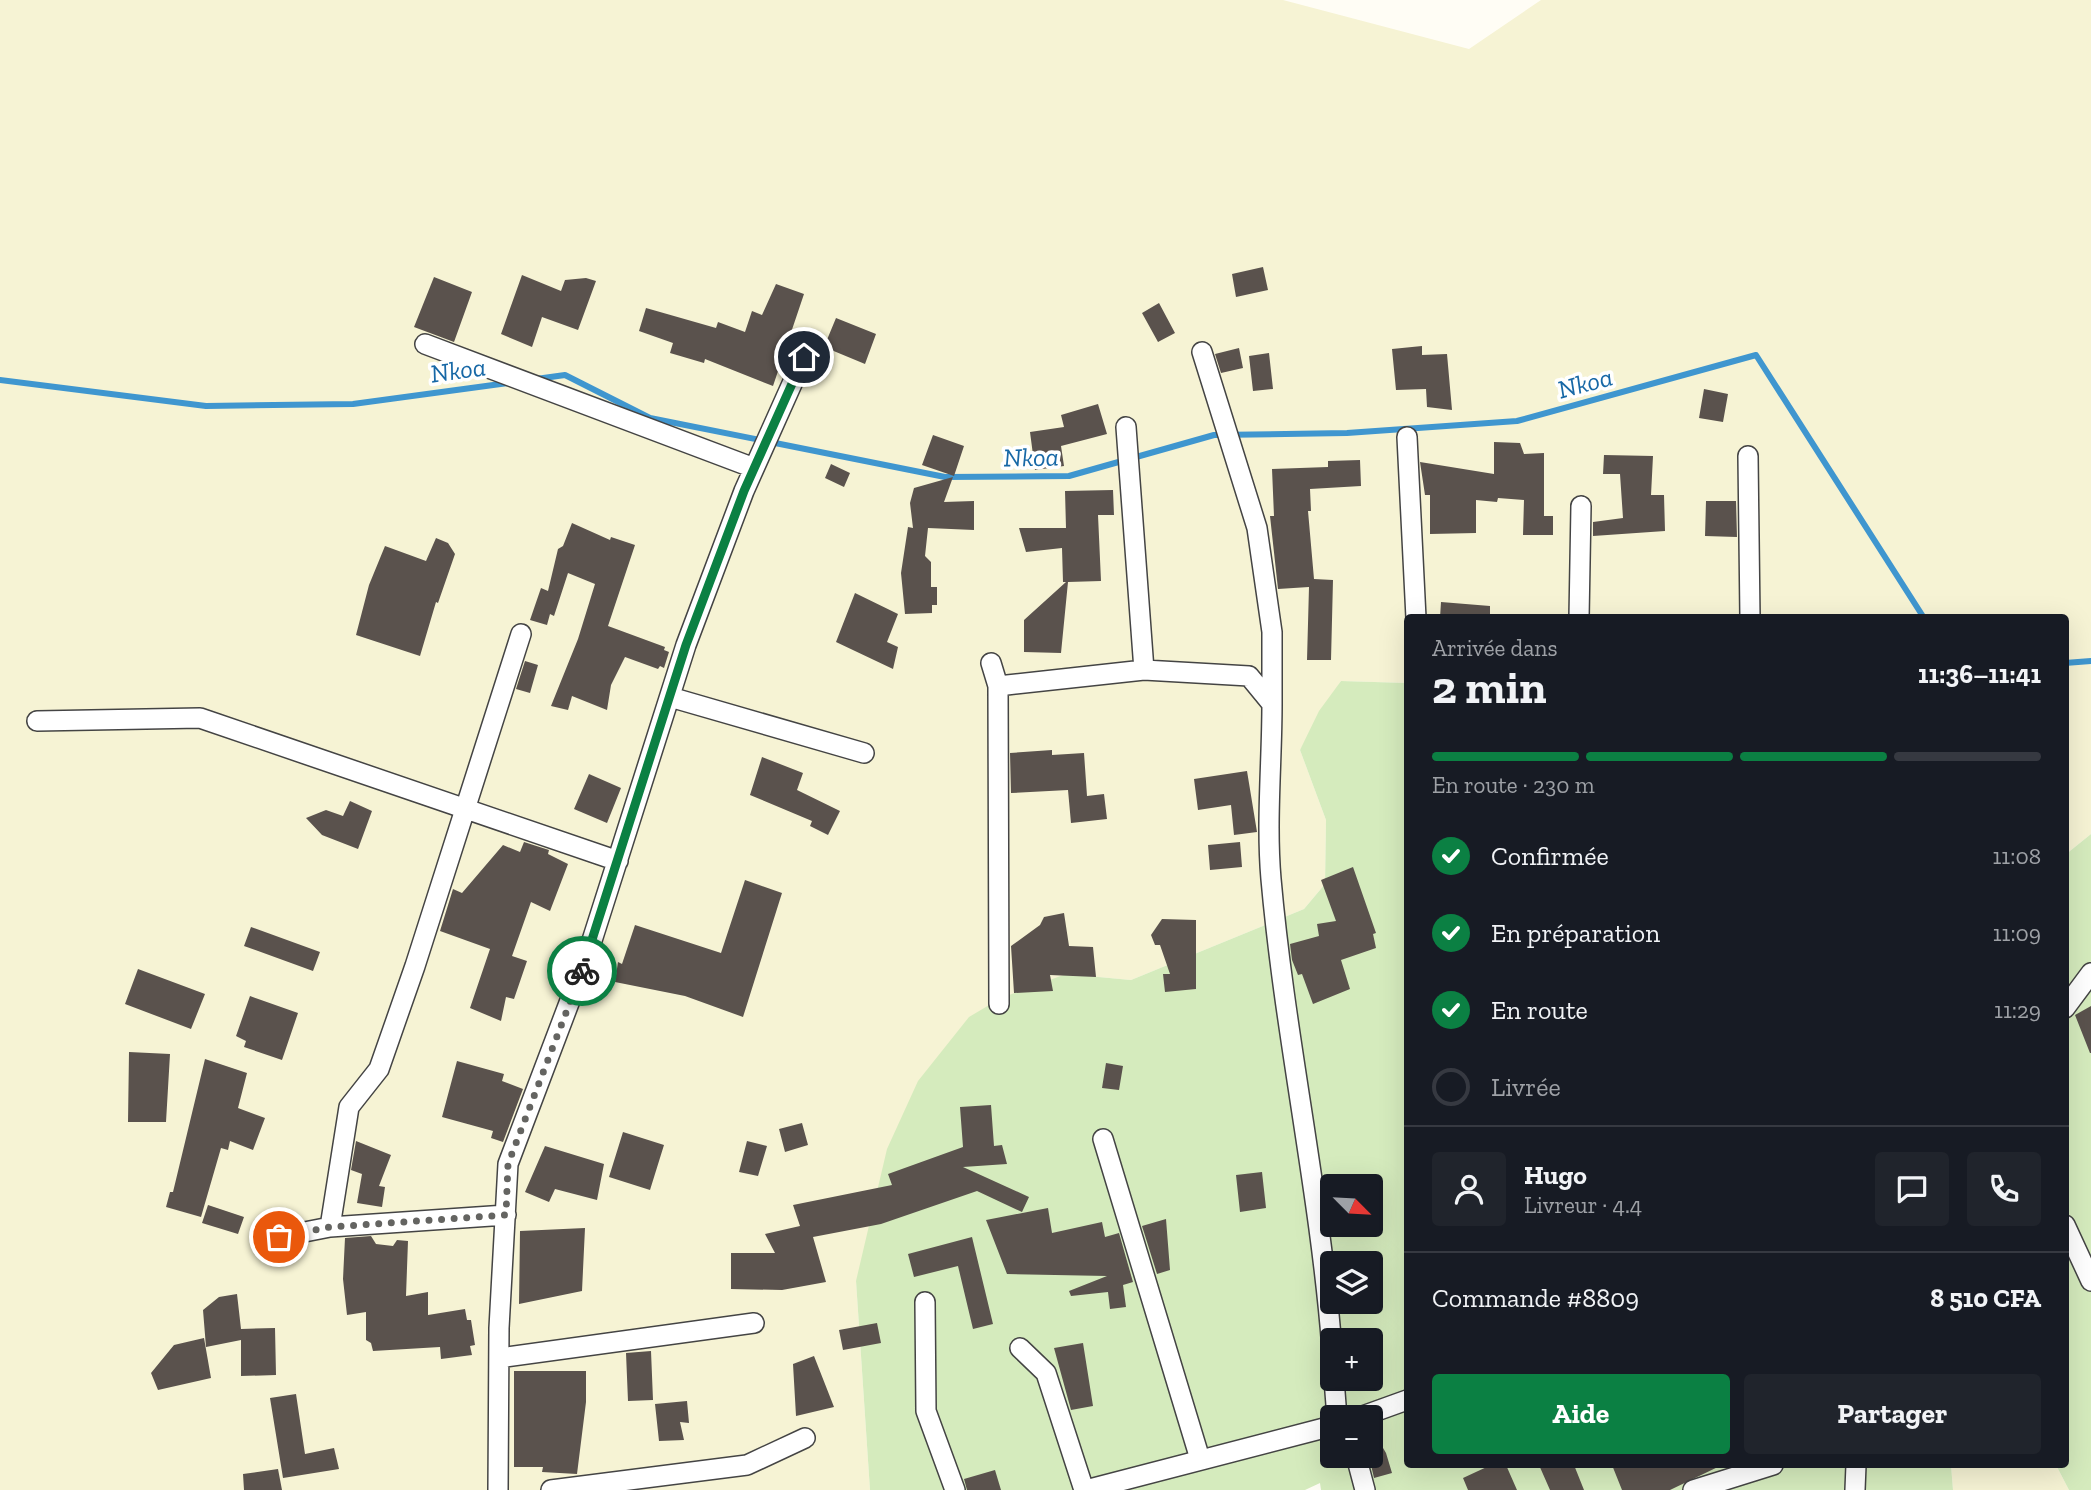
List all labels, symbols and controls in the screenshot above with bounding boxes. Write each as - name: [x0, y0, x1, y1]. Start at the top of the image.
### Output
- pin: [774, 327, 834, 387]
- icon: home: [785, 338, 823, 376]
- water label: Nkoa: [428, 350, 488, 390]
- water label: Nkoa: [1554, 360, 1616, 406]
- water label: Nkoa: [1003, 441, 1059, 473]
- text: Arrivée dans: [1432, 634, 1558, 662]
- text: 11:36–11:41: [1918, 658, 2041, 690]
- text: 2 min: [1432, 660, 1547, 715]
- text: En route · 230 m: [1432, 771, 1595, 799]
- icon: check: [1432, 837, 1470, 875]
- text: Confirmée: [1491, 840, 1609, 872]
- text: 11:08: [1993, 842, 2041, 870]
- icon: check: [1432, 914, 1470, 952]
- text: En préparation: [1491, 917, 1660, 949]
- text: 11:09: [1993, 919, 2041, 947]
- courier: [547, 936, 617, 1006]
- icon: bike: [563, 952, 601, 990]
- icon: check: [1432, 991, 1470, 1029]
- text: En route: [1491, 994, 1588, 1026]
- text: 11:29: [1994, 996, 2041, 1024]
- text: Livrée: [1491, 1071, 1561, 1103]
- button: person: [1432, 1152, 1506, 1226]
- button: chat: [1875, 1152, 1949, 1226]
- button: phone: [1967, 1152, 2041, 1226]
- text: Hugo: [1524, 1159, 1587, 1191]
- north arrow: [1320, 1174, 1382, 1237]
- map controls: [1320, 1174, 1383, 1468]
- text: Livreur · 4.4: [1524, 1191, 1642, 1219]
- pin: [249, 1207, 309, 1267]
- icon: bag: [260, 1218, 298, 1256]
- button: layers: [1320, 1251, 1383, 1314]
- text: Commande #8809: [1432, 1282, 1639, 1314]
- text: 8 510 CFA: [1930, 1282, 2041, 1314]
- button: +: [1320, 1328, 1383, 1391]
- button: Aide: [1432, 1374, 1730, 1454]
- button: Partager: [1744, 1374, 2041, 1454]
- button: −: [1320, 1405, 1383, 1468]

